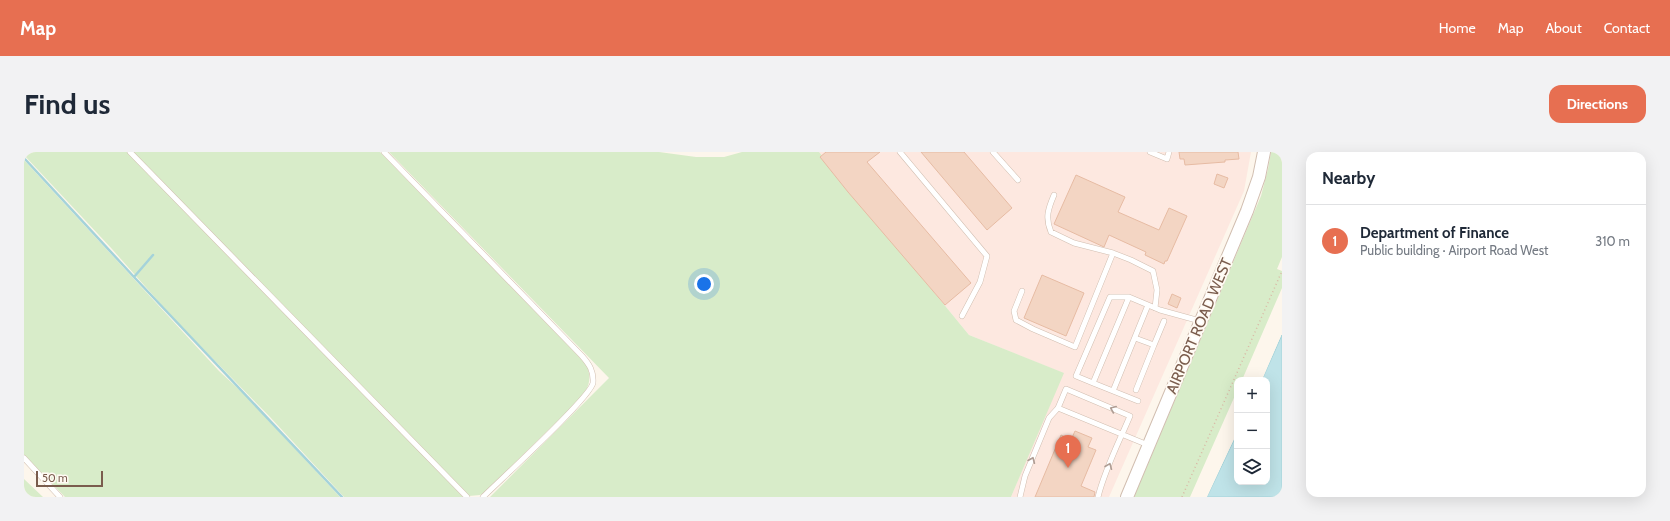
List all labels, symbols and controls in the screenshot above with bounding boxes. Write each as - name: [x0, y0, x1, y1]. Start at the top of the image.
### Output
- text: Map: [20, 17, 56, 40]
- text: Home: [1439, 19, 1476, 37]
- text: Map: [1498, 19, 1523, 37]
- text: About: [1545, 19, 1582, 37]
- text: Contact: [1604, 19, 1650, 37]
- button: Directions: [1549, 85, 1646, 123]
- text: Find us: [24, 87, 110, 121]
- text: Nearby: [1322, 168, 1375, 188]
- text: Department of Finance: [1360, 224, 1509, 242]
- text: 1: [1333, 233, 1337, 249]
- text: 310 m: [1595, 233, 1630, 249]
- text: Public building · Airport Road West: [1360, 242, 1549, 258]
- street label: AIRPORT ROAD WEST: [1162, 255, 1236, 397]
- your location: [694, 274, 714, 294]
- map controls: [1234, 377, 1270, 485]
- button: +: [1234, 377, 1270, 413]
- one-way arrow: [1110, 405, 1117, 413]
- button: −: [1234, 413, 1270, 449]
- pin: 1: [1055, 435, 1081, 468]
- button: layers: [1234, 449, 1270, 485]
- one-way arrow: [1027, 457, 1035, 464]
- one-way arrow: [1104, 462, 1112, 470]
- scale bar: [36, 469, 103, 488]
- text: 50 m: [42, 471, 68, 485]

